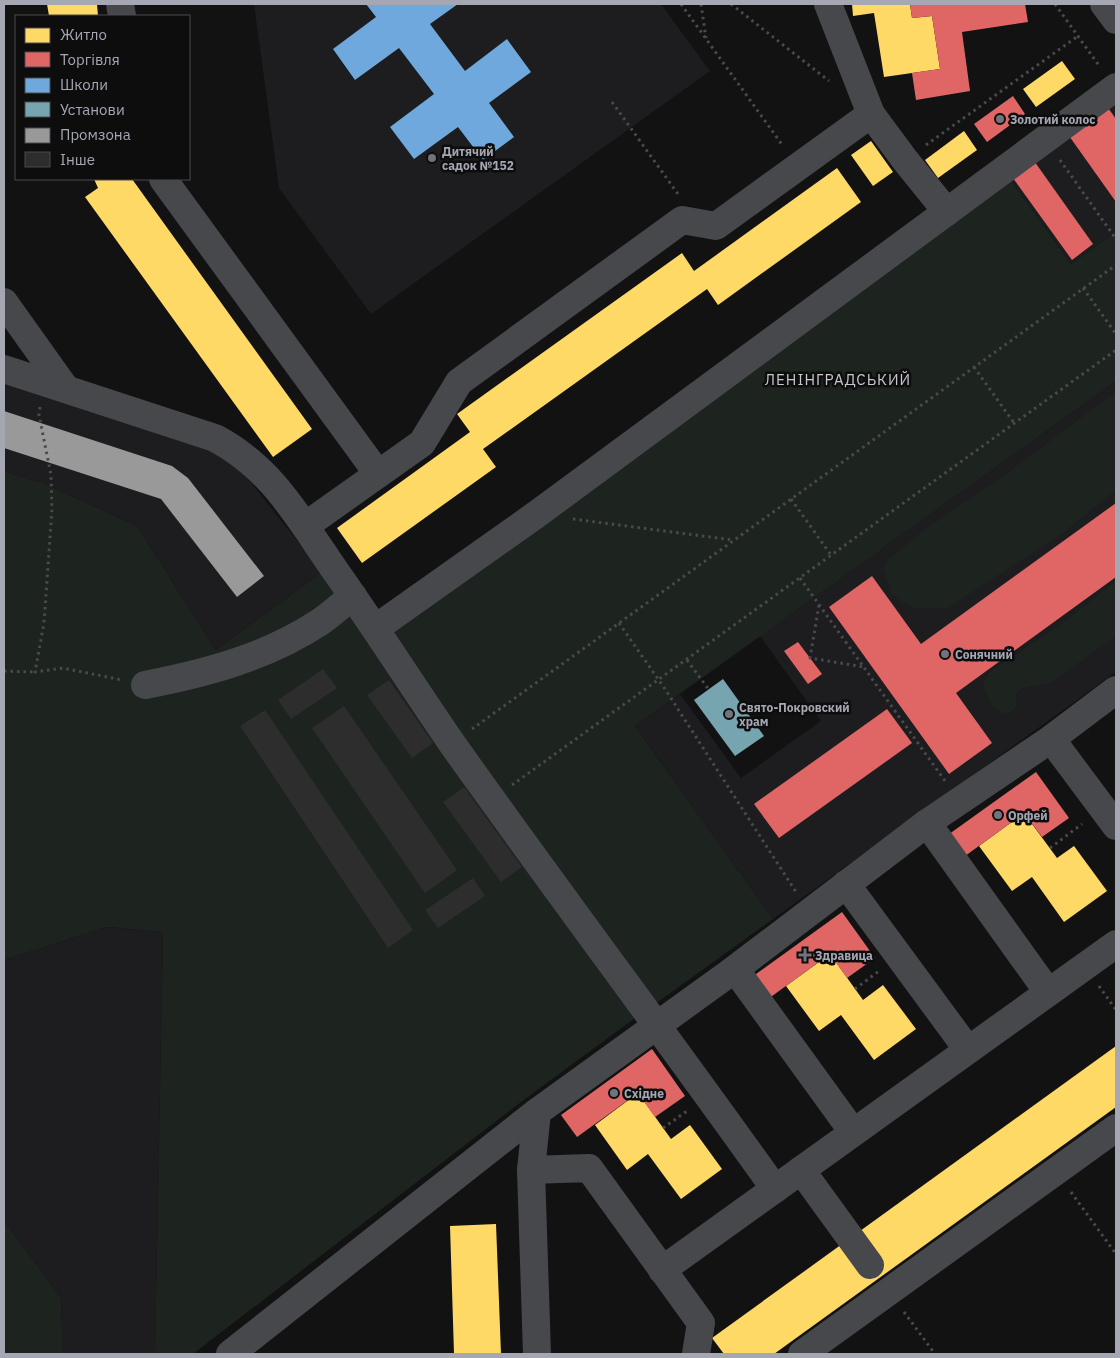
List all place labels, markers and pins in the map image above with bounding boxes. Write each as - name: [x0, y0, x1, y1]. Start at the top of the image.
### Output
- place label: Золотий колос: [1010, 112, 1095, 127]
- marker: Золотий колос: [994, 113, 1006, 125]
- place label: Дитячий садок №152: [442, 144, 514, 173]
- marker: Дитячий садок №152: [426, 152, 438, 164]
- place label: Сонячний: [955, 647, 1013, 662]
- marker: Сонячний: [939, 648, 951, 660]
- place label: Свято-Покровский храм: [739, 700, 850, 729]
- marker: Свято-Покровский храм: [723, 708, 735, 720]
- place label: Орфей: [1008, 808, 1048, 823]
- marker: Орфей: [992, 809, 1004, 821]
- place label: Здравица: [815, 948, 873, 963]
- marker: Здравица: [799, 949, 811, 961]
- place label: Східне: [624, 1086, 664, 1101]
- marker: Східне: [608, 1087, 620, 1099]

